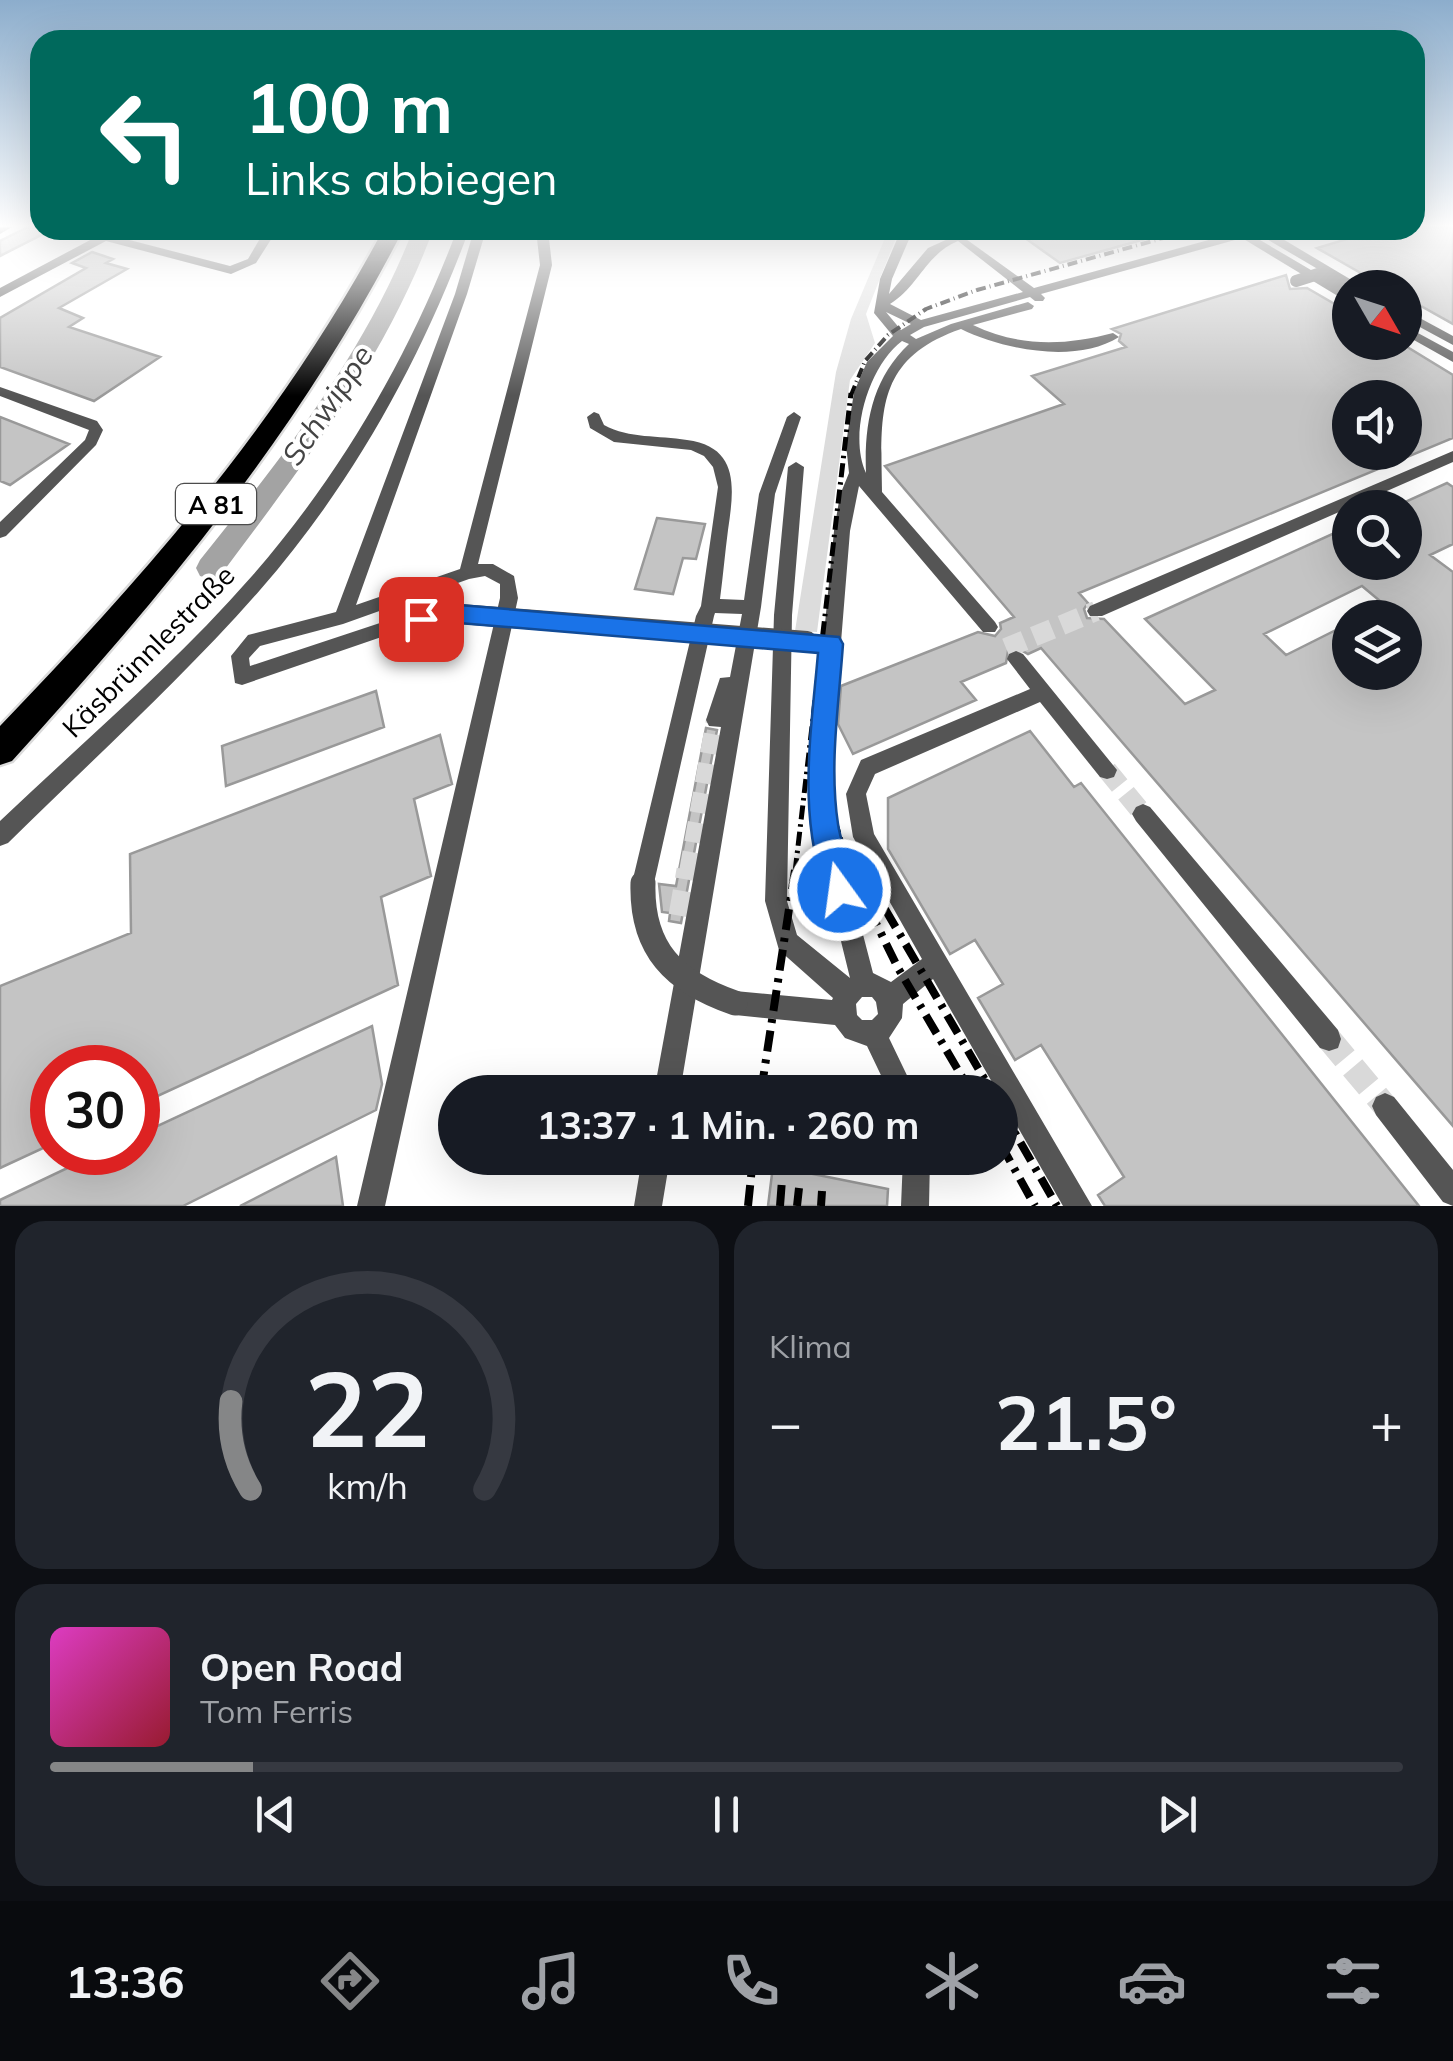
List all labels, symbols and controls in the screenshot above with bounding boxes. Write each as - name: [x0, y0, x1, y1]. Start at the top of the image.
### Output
- text: 100 m: [245, 63, 453, 151]
- icon: left: [80, 70, 210, 200]
- text: Links abbiegen: [245, 150, 558, 206]
- north arrow: [1332, 270, 1422, 360]
- map controls: [1332, 270, 1422, 690]
- water label: Schwippe: [273, 338, 381, 472]
- button: sound: [1332, 380, 1422, 470]
- road number: A 81: [176, 484, 256, 524]
- button: search: [1332, 490, 1422, 580]
- street label: Käsbrünnlestraße: [54, 557, 242, 745]
- pin: [379, 577, 464, 662]
- icon: arrive: [394, 592, 449, 647]
- button: layers: [1332, 600, 1422, 690]
- position arrow: [788, 838, 892, 942]
- speed limit sign: 30: [30, 1045, 160, 1175]
- text: 13:37 · 1 Min. · 260 m: [537, 1101, 919, 1149]
- text: Klima: [769, 1326, 852, 1366]
- text: 22: [305, 1342, 429, 1473]
- text: 21.5°: [995, 1375, 1177, 1469]
- text: −: [769, 1388, 802, 1457]
- text: +: [1370, 1388, 1403, 1457]
- text: km/h: [327, 1463, 407, 1508]
- text: Open Road: [200, 1643, 403, 1691]
- text: Tom Ferris: [200, 1691, 353, 1731]
- icon: previous: [248, 1787, 303, 1842]
- icon: pause: [699, 1787, 754, 1842]
- icon: next: [1150, 1787, 1205, 1842]
- icon: directions: [315, 1946, 385, 2016]
- icon: music: [516, 1946, 586, 2016]
- icon: phone: [716, 1946, 786, 2016]
- icon: climate: [917, 1946, 987, 2016]
- icon: car: [1117, 1946, 1187, 2016]
- icon: filters: [1318, 1946, 1388, 2016]
- text: 13:36: [65, 1953, 184, 2009]

